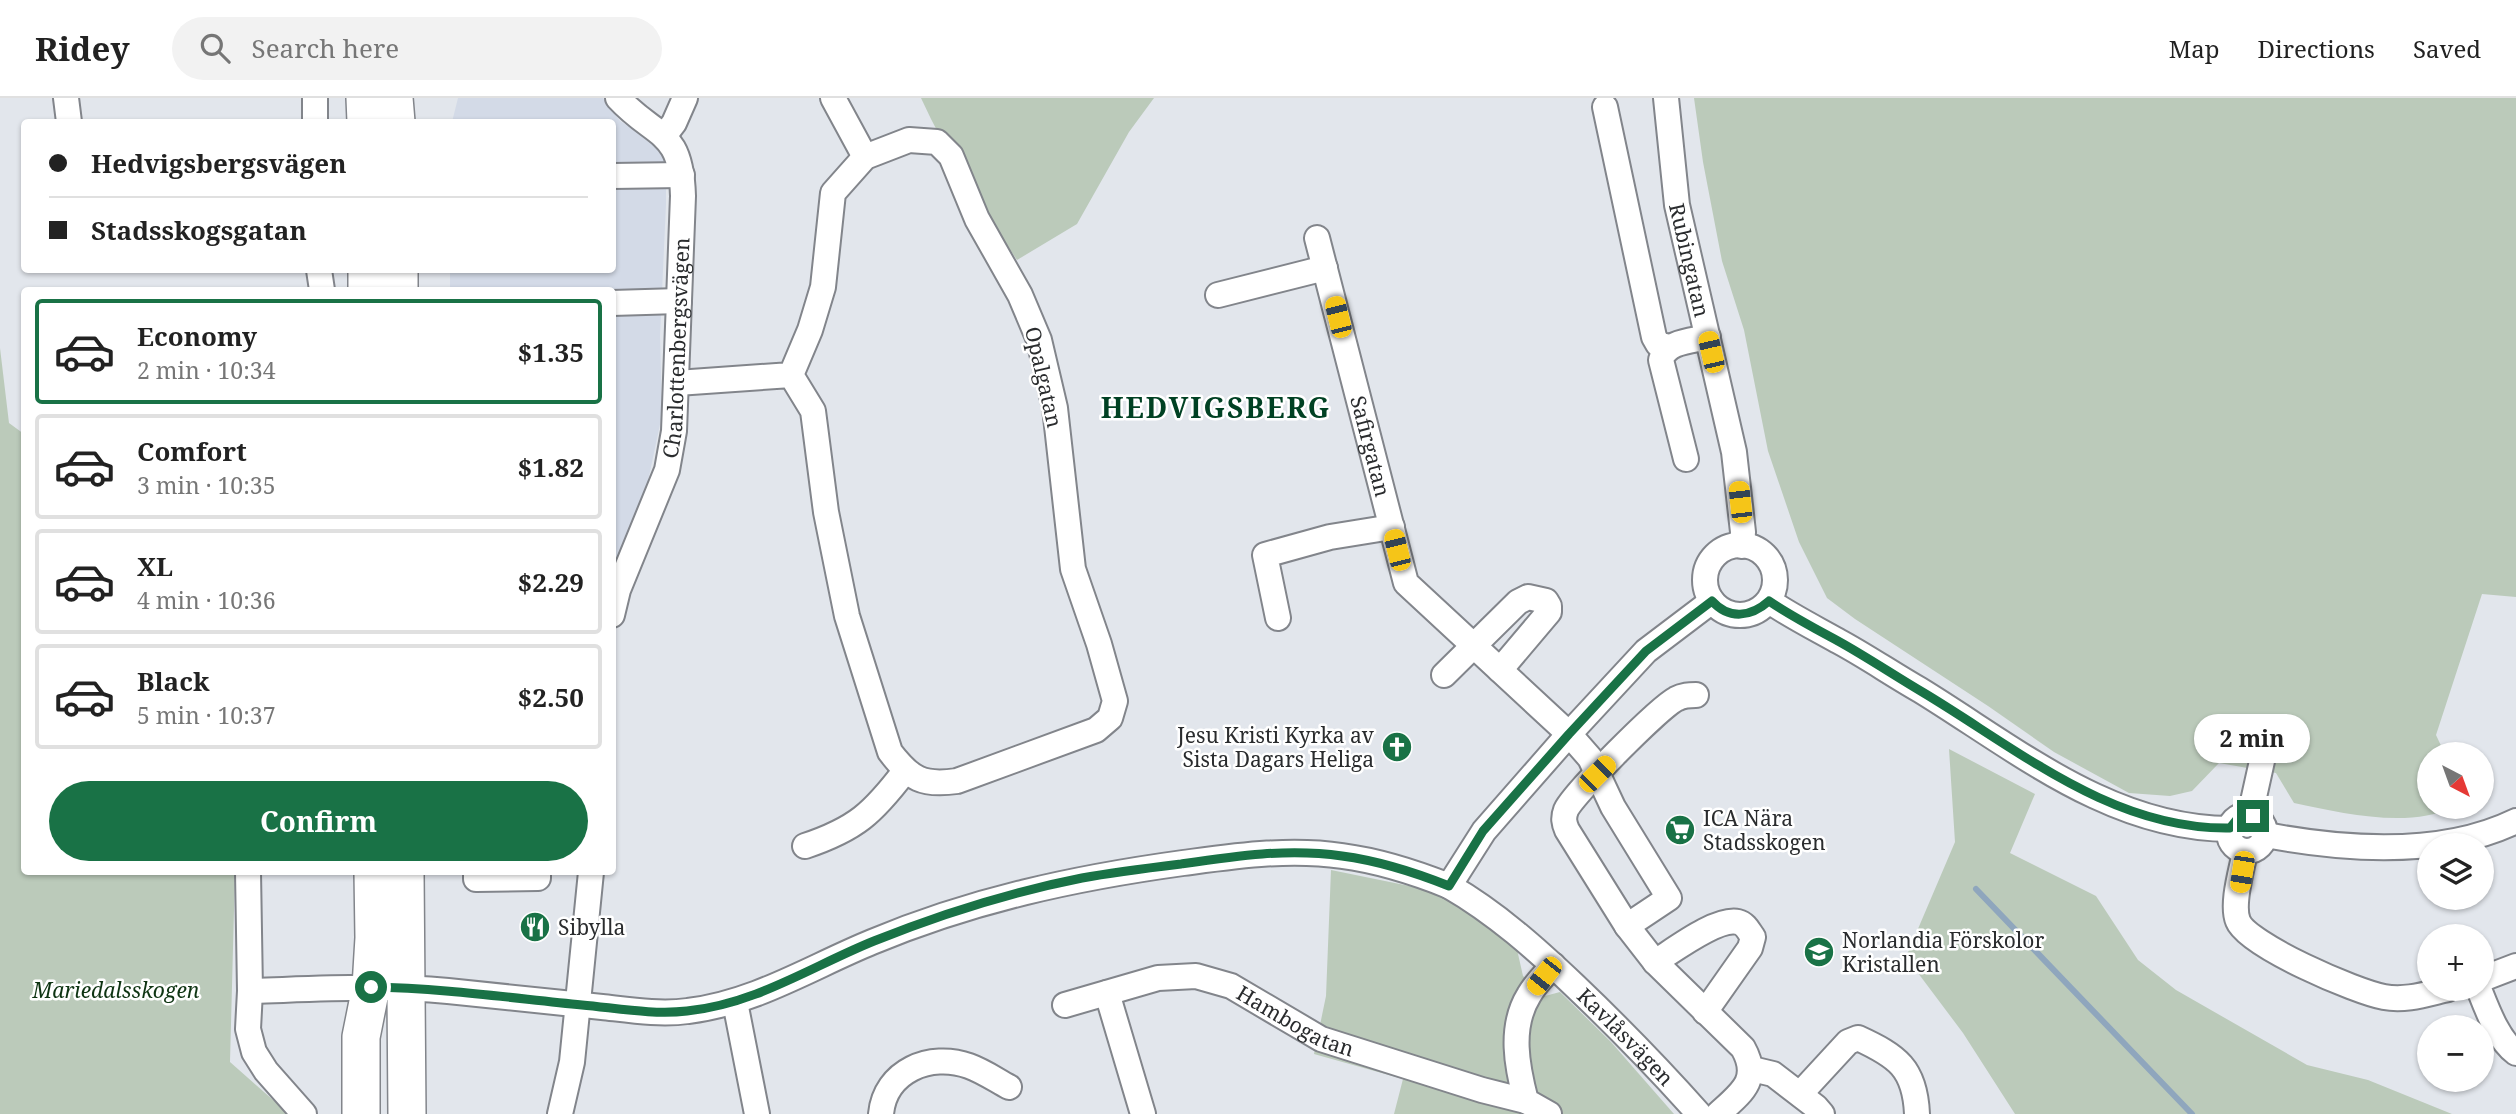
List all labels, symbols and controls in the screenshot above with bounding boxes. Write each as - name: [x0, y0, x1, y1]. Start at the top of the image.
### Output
- search box: [172, 17, 662, 80]
- text: Ridey: [35, 26, 130, 71]
- icon: search: [196, 29, 234, 67]
- text: Search here: [252, 30, 399, 66]
- text: Map: [2169, 32, 2220, 65]
- text: Directions: [2258, 32, 2375, 65]
- text: Saved: [2413, 32, 2481, 65]
- text: Hedvigsbergsvägen: [91, 145, 347, 181]
- street label: Rubingatan: [1663, 200, 1716, 320]
- text: Stadsskogsgatan: [91, 212, 307, 248]
- street label: Charlottenbergsvägen: [655, 237, 695, 461]
- car: [1323, 294, 1354, 340]
- text: Economy: [137, 318, 257, 354]
- icon: car: [53, 320, 116, 383]
- street label: Opalgatan: [1019, 324, 1069, 430]
- car: [1697, 329, 1726, 375]
- text: $1.35: [518, 334, 584, 370]
- text: 2 min · 10:34: [137, 354, 275, 386]
- district label: HEDVIGSBERG: [1101, 388, 1331, 426]
- street label: Safirgatan: [1344, 393, 1397, 500]
- text: Comfort: [137, 433, 247, 469]
- icon: car: [53, 435, 116, 498]
- text: $1.82: [518, 449, 584, 485]
- text: 3 min · 10:35: [137, 469, 275, 501]
- car: [1728, 480, 1753, 524]
- car: [1382, 527, 1413, 573]
- text: XL: [137, 548, 173, 584]
- icon: car: [53, 550, 116, 613]
- text: $2.29: [518, 564, 584, 600]
- text: 4 min · 10:36: [137, 584, 275, 616]
- text: Black: [137, 663, 210, 699]
- icon: car: [53, 665, 116, 728]
- text: $2.50: [518, 679, 584, 715]
- text: 5 min · 10:37: [137, 699, 275, 731]
- callout: 2 min: [2195, 714, 2311, 764]
- place label: Jesu Kristi Kyrka av Sista Dagars Heliga: [1176, 721, 1375, 773]
- text: 2 min: [2219, 722, 2285, 754]
- church icon: Jesu Kristi Kyrka av Sista Dagars Heliga: [1380, 730, 1414, 764]
- north arrow: [2417, 742, 2494, 819]
- map controls: [2417, 742, 2494, 1092]
- car: [1575, 752, 1620, 796]
- button: Confirm: [49, 781, 588, 861]
- route end: [2237, 800, 2269, 832]
- place label: ICA Nära Stadsskogen: [1703, 804, 1826, 856]
- supermarket icon: ICA Nära Stadsskogen: [1663, 813, 1697, 847]
- button: layers: [2417, 833, 2494, 910]
- car: [2229, 850, 2256, 894]
- restaurant icon: Sibylla: [518, 910, 552, 944]
- place label: Sibylla: [558, 913, 625, 941]
- button: +: [2417, 924, 2494, 1001]
- place label: Norlandia Förskolor Kristallen: [1842, 926, 2044, 978]
- school or university icon: Norlandia Förskolor Kristallen: [1802, 935, 1836, 969]
- car: [1523, 953, 1566, 999]
- route start: [355, 971, 387, 1003]
- park label: Mariedalsskogen: [32, 976, 200, 1004]
- street label: Hambogatan: [1232, 979, 1358, 1063]
- street label: Kavlåsvägen: [1571, 982, 1680, 1092]
- button: −: [2417, 1015, 2494, 1092]

